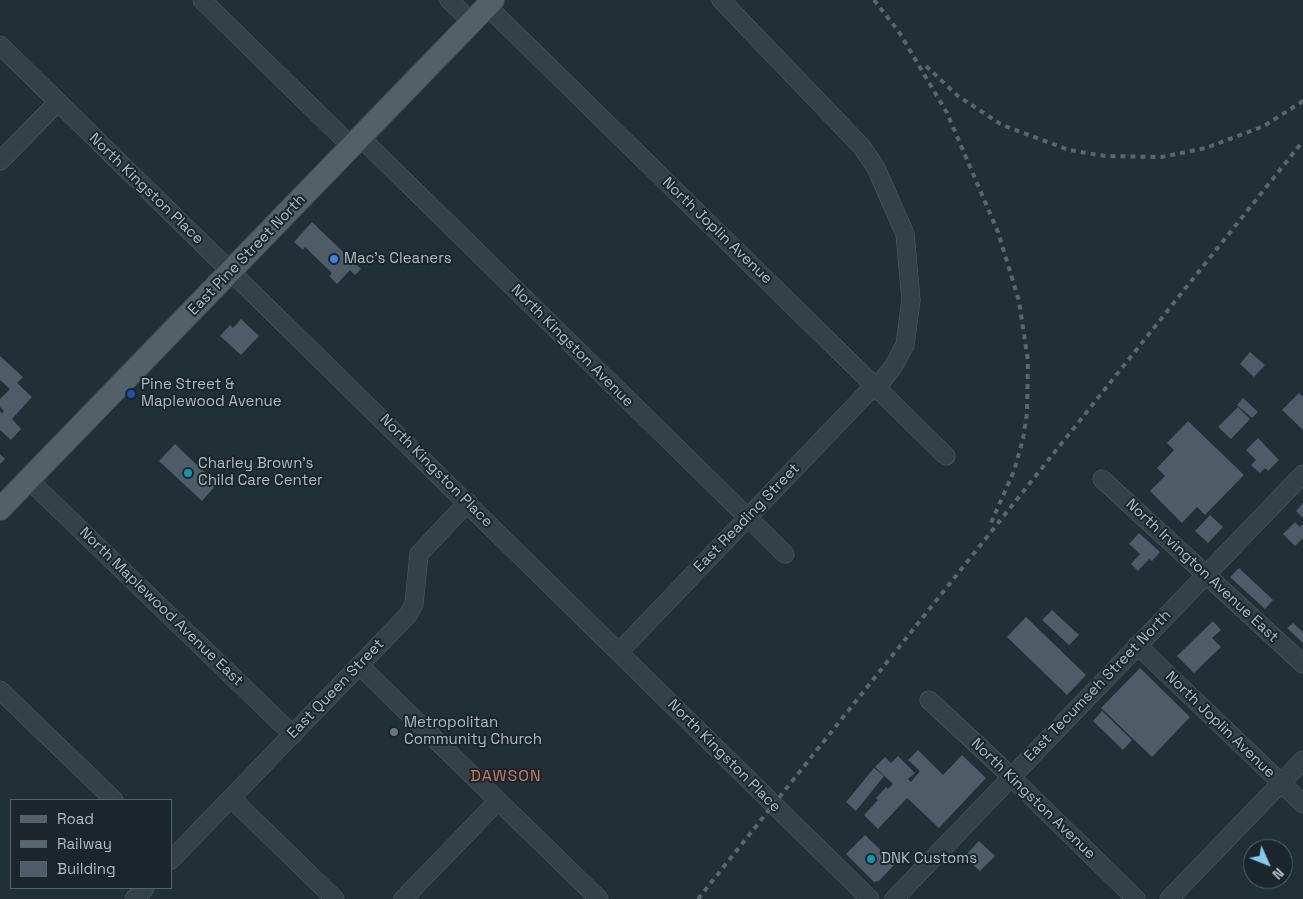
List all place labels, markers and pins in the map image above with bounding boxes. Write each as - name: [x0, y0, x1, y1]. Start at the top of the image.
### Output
- place label: Mac's Cleaners: [344, 250, 452, 268]
- marker: Mac's Cleaners: [328, 253, 340, 265]
- place label: Pine Street & Maplewood Avenue: [141, 376, 282, 411]
- marker: Pine Street & Maplewood Avenue: [125, 388, 137, 400]
- place label: Charley Brown's Child Care Center: [198, 455, 323, 490]
- marker: Charley Brown's Child Care Center: [182, 467, 194, 479]
- place label: Metropolitan Community Church: [404, 714, 542, 749]
- marker: Metropolitan Community Church: [388, 726, 400, 738]
- place label: DNK Customs: [881, 850, 977, 868]
- marker: DNK Customs: [865, 853, 877, 865]

